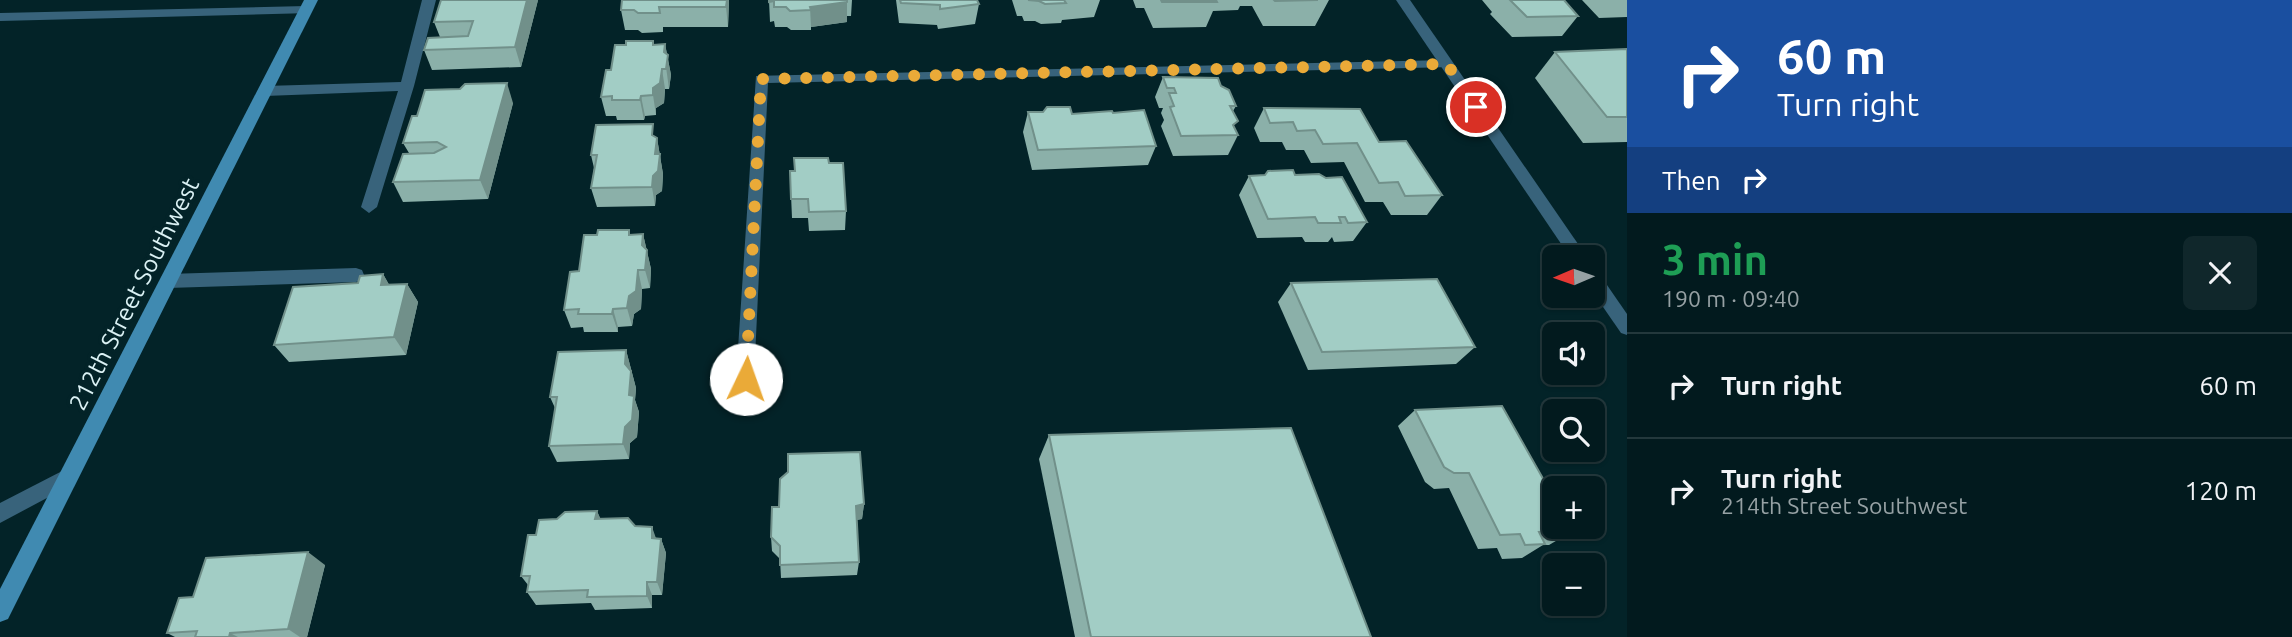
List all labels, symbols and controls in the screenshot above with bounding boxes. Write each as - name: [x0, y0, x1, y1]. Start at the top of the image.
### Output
- icon: right: [1662, 28, 1753, 119]
- text: 60 m: [1777, 28, 1886, 83]
- pin: [1446, 77, 1506, 137]
- text: Turn right: [1777, 86, 1919, 122]
- icon: arrive: [1457, 88, 1495, 126]
- icon: right: [1735, 161, 1773, 199]
- text: Then: [1662, 166, 1721, 195]
- street label: 212th Street Southwest: [64, 173, 205, 415]
- text: 3 min: [1662, 236, 1768, 283]
- button: close: [2183, 236, 2257, 310]
- north arrow: [1542, 245, 1605, 308]
- map controls: [1542, 245, 1605, 616]
- text: 190 m · 09:40: [1662, 286, 1800, 311]
- button: sound: [1542, 322, 1605, 385]
- position arrow: [709, 342, 783, 416]
- icon: right: [1662, 367, 1700, 405]
- text: Turn right: [1721, 371, 1842, 400]
- text: 60 m: [2199, 371, 2257, 400]
- button: search: [1542, 399, 1605, 462]
- text: Turn right: [1721, 464, 1842, 493]
- icon: right: [1662, 472, 1700, 510]
- button: +: [1542, 476, 1605, 539]
- text: 120 m: [2185, 476, 2257, 505]
- text: 214th Street Southwest: [1721, 493, 1967, 518]
- button: −: [1542, 553, 1605, 616]

